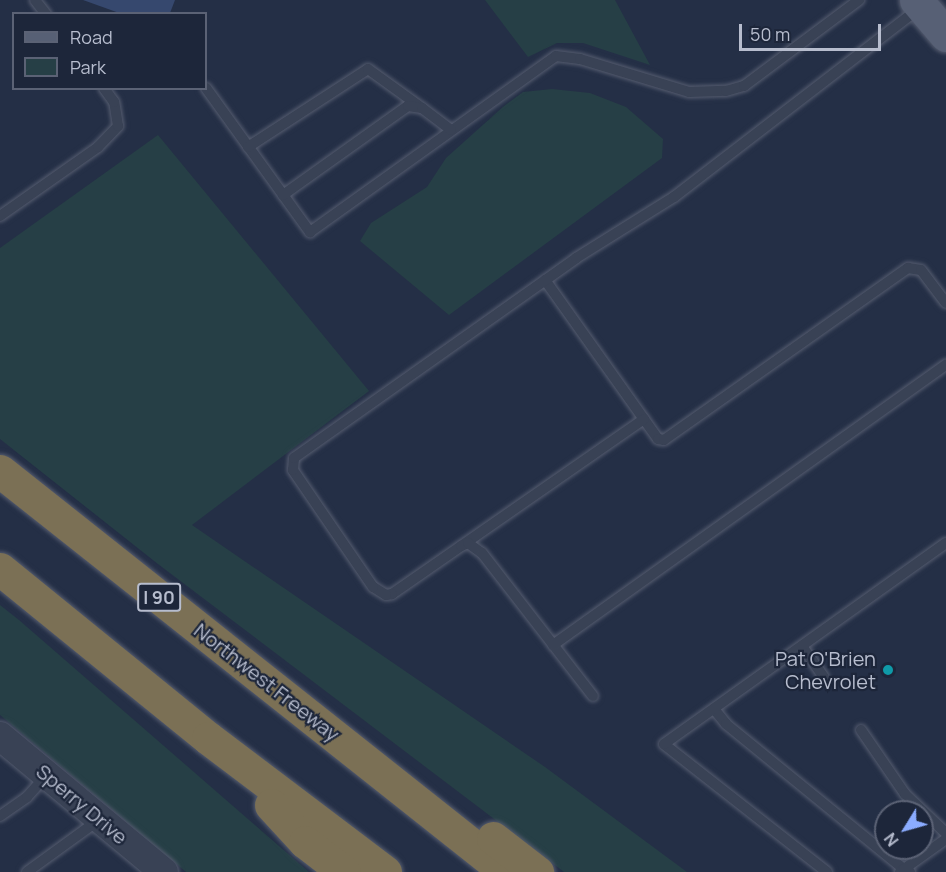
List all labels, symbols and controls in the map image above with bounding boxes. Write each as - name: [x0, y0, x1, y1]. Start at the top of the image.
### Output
- legend: [12, 12, 207, 90]
- scale bar: [742, 12, 884, 50]
- text: 50 m: [750, 22, 790, 46]
- text: Road: [70, 25, 113, 49]
- text: Park: [70, 55, 106, 79]
- road number: I 90: [136, 582, 182, 612]
- street label: Northwest Freeway: [190, 618, 344, 746]
- place label: Pat O'Brien Chevrolet: [775, 646, 876, 693]
- marker: Pat O'Brien Chevrolet: [881, 663, 895, 677]
- street label: Sperry Drive: [32, 759, 132, 849]
- north arrow: [874, 800, 934, 860]
- text: N: [879, 828, 903, 851]

